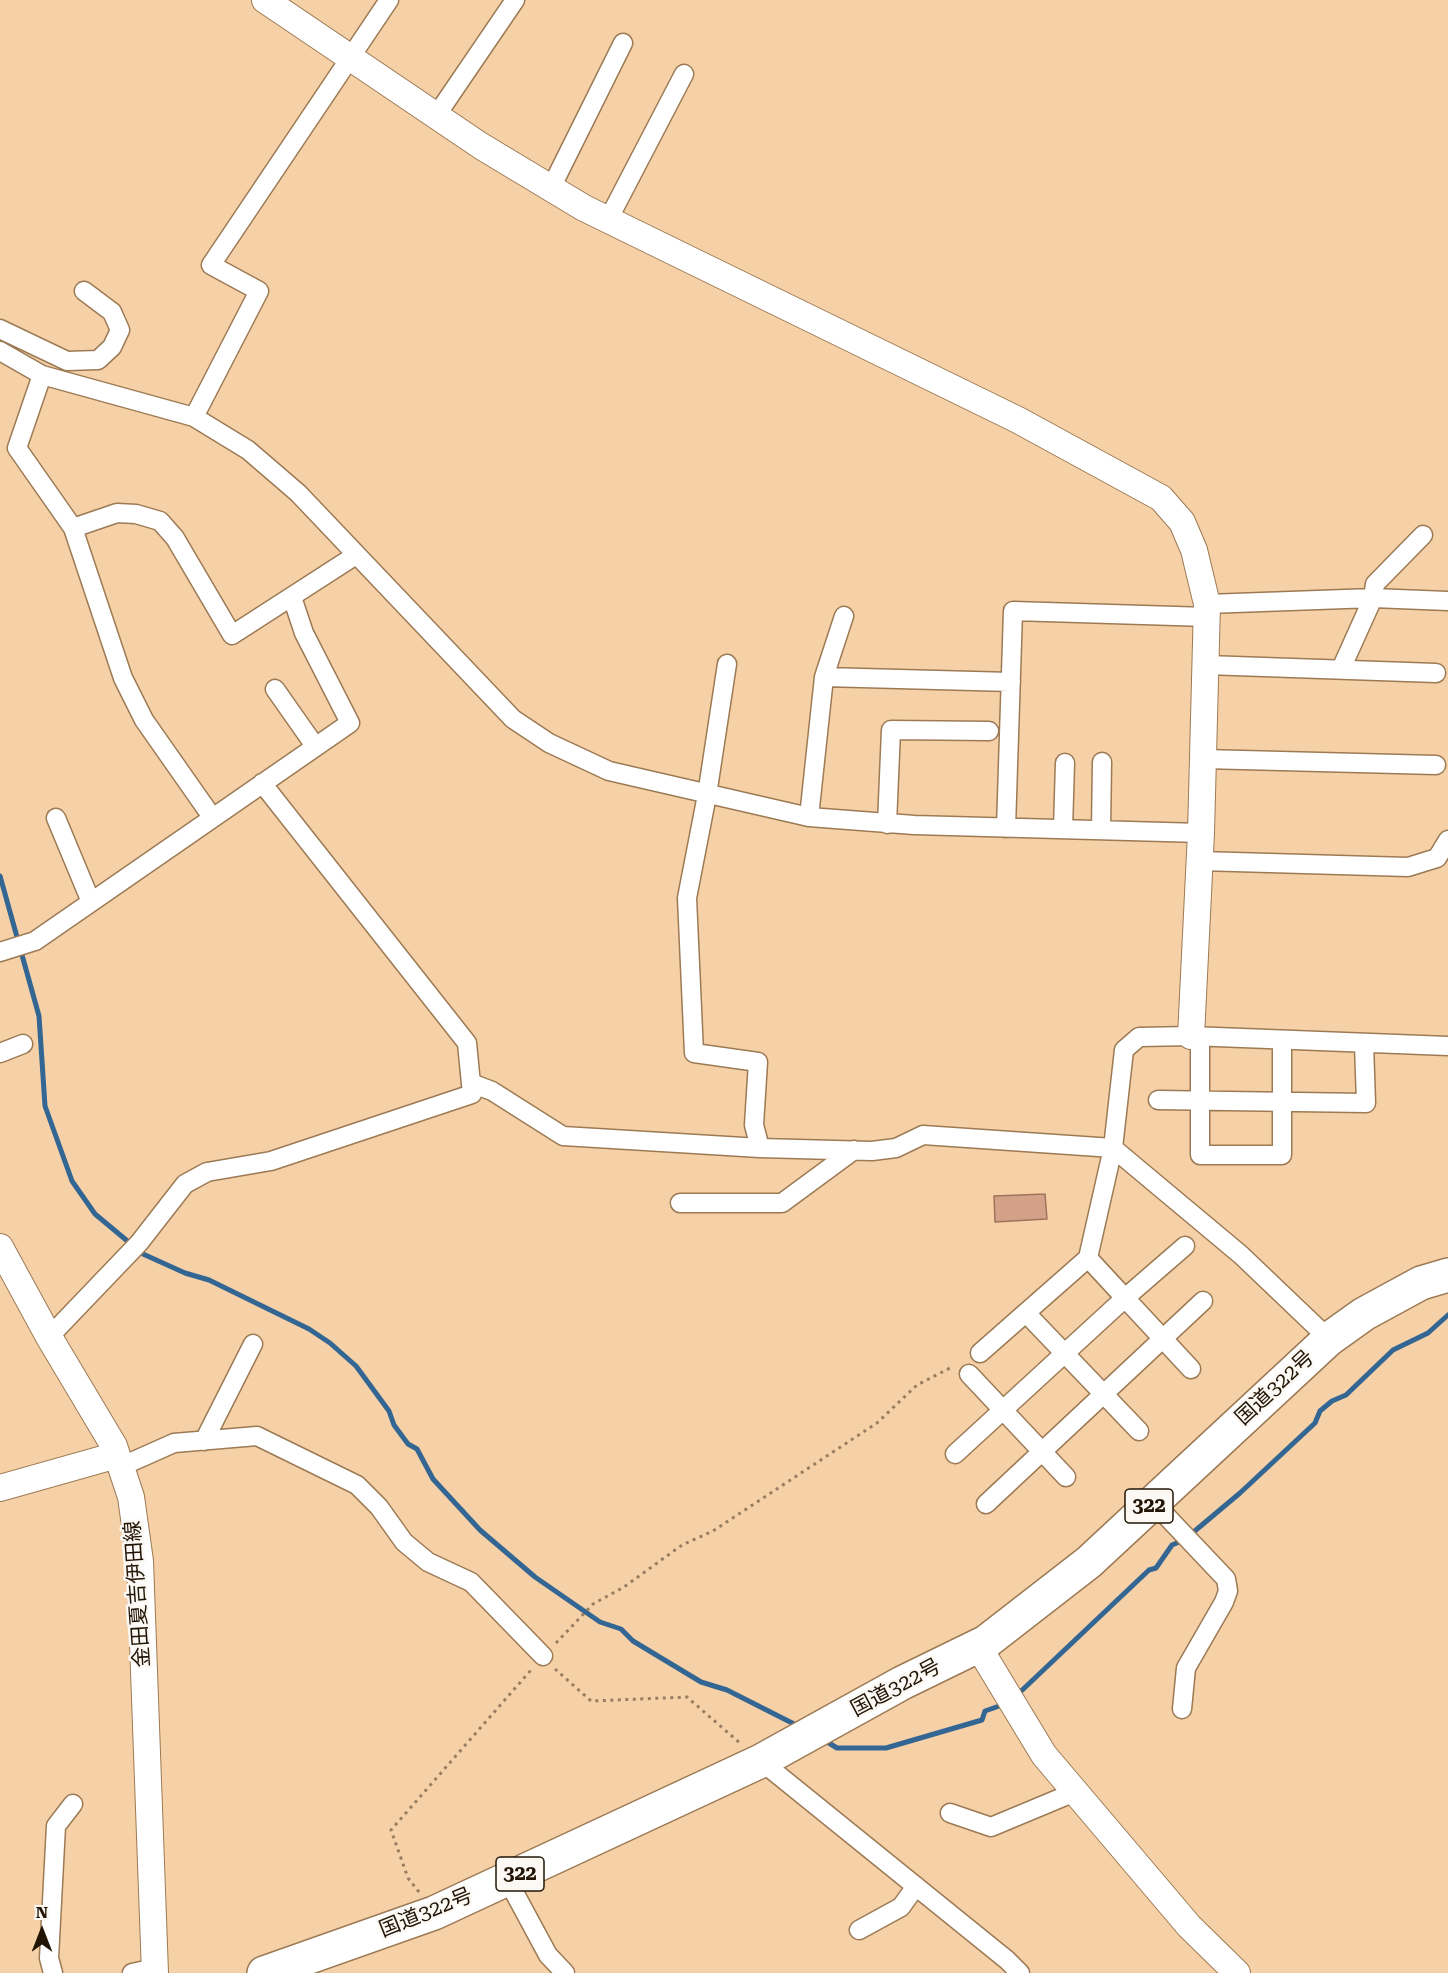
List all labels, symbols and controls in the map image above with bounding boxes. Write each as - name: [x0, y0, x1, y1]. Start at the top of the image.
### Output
- street label: 国道322号: [1230, 1345, 1320, 1431]
- road number: 322: [1125, 1489, 1173, 1523]
- street label: 金田夏吉伊田線: [120, 1520, 156, 1668]
- street label: 国道322号: [847, 1654, 945, 1722]
- road number: 322: [496, 1857, 544, 1891]
- street label: 国道322号: [376, 1883, 476, 1943]
- north arrow: [12, 1901, 72, 1961]
- text: N: [36, 1903, 48, 1922]

